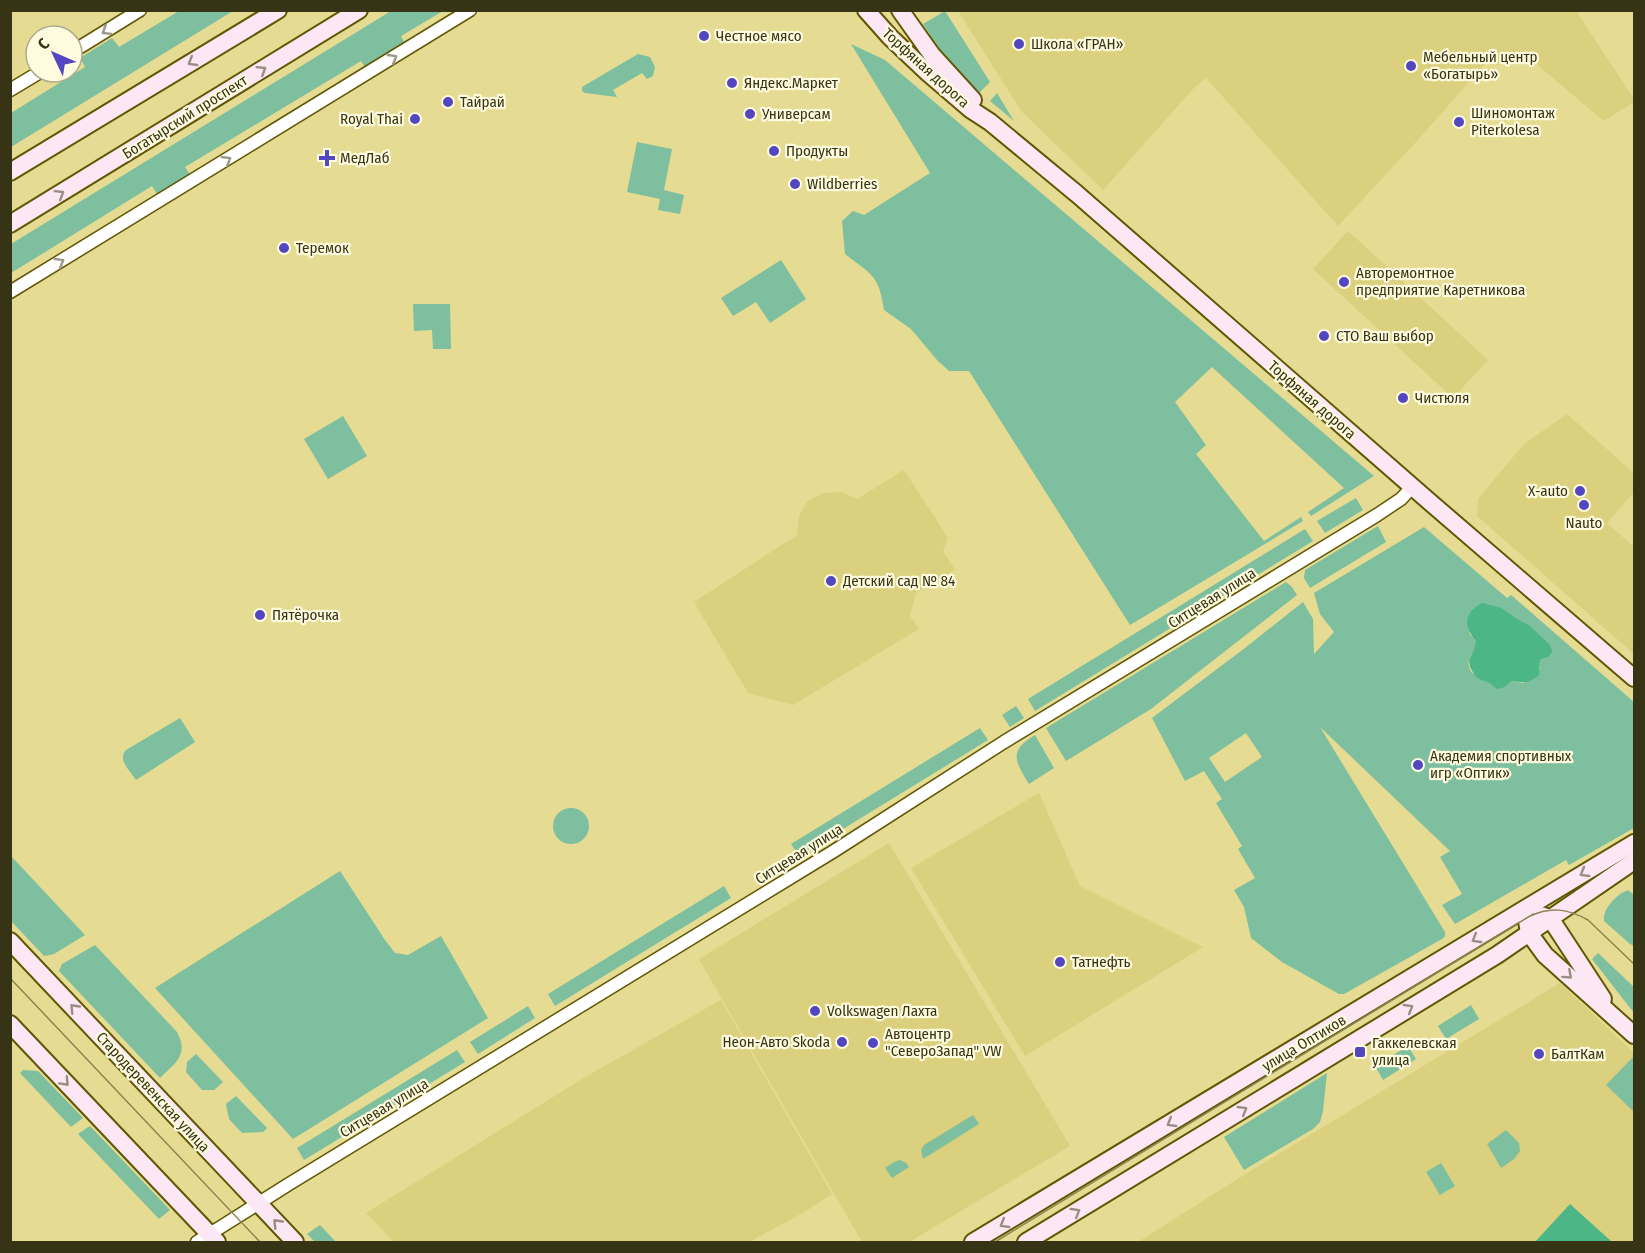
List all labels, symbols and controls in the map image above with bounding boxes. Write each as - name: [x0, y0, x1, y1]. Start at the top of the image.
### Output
- north arrow: [24, 24, 84, 84]
- one-way arrow: [102, 24, 112, 36]
- street label: Торфяная дорога: [879, 24, 973, 112]
- place label: Честное мясо: [716, 27, 802, 45]
- marker: Честное мясо: [697, 29, 711, 43]
- text: С: [34, 34, 54, 54]
- place label: Школа «ГРАН»: [1031, 35, 1124, 53]
- marker: Школа «ГРАН»: [1012, 37, 1026, 51]
- place label: Мебельный центр «Богатырь»: [1423, 48, 1538, 83]
- one-way arrow: [387, 53, 397, 65]
- one-way arrow: [188, 55, 198, 67]
- marker: Мебельный центр «Богатырь»: [1404, 59, 1418, 73]
- one-way arrow: [256, 65, 266, 77]
- street label: Богатырский проспект: [119, 71, 252, 163]
- place label: Яндекс.Маркет: [744, 74, 839, 92]
- marker: Яндекс.Маркет: [725, 76, 739, 90]
- place label: Тайрай: [460, 93, 505, 111]
- marker: Тайрай: [441, 95, 455, 109]
- place label: Шиномонтаж Piterkolesa: [1471, 104, 1555, 139]
- place label: Универсам: [761, 105, 831, 123]
- marker: Универсам: [743, 107, 757, 121]
- place label: Royal Thai: [340, 110, 403, 128]
- marker: Royal Thai: [408, 112, 422, 126]
- marker: Шиномонтаж Piterkolesa: [1452, 115, 1466, 129]
- place label: Продукты: [786, 142, 848, 160]
- marker: Продукты: [767, 144, 781, 158]
- marker: МедЛаб: [318, 149, 336, 167]
- place label: МедЛаб: [340, 149, 390, 167]
- one-way arrow: [221, 155, 231, 167]
- place label: Wildberries: [807, 175, 877, 193]
- marker: Wildberries: [788, 177, 802, 191]
- one-way arrow: [54, 189, 64, 201]
- place label: Теремок: [296, 239, 349, 257]
- marker: Теремок: [277, 241, 291, 255]
- one-way arrow: [54, 257, 64, 269]
- place label: Авторемонтное предприятие Каретникова: [1356, 264, 1525, 299]
- marker: Авторемонтное предприятие Каретникова: [1337, 275, 1351, 289]
- place label: СТО Ваш выбор: [1336, 327, 1434, 345]
- marker: СТО Ваш выбор: [1317, 329, 1331, 343]
- street label: Торфяная дорога: [1264, 357, 1360, 443]
- place label: Чистюля: [1415, 389, 1469, 407]
- marker: Чистюля: [1396, 391, 1410, 405]
- place label: X-auto: [1528, 482, 1568, 500]
- marker: X-auto: [1573, 484, 1587, 498]
- marker: Nauto: [1577, 498, 1591, 512]
- place label: Nauto: [1566, 514, 1603, 532]
- street label: Ситцевая улица: [1165, 564, 1259, 632]
- place label: Детский сад № 84: [842, 572, 955, 590]
- marker: Детский сад № 84: [824, 574, 838, 588]
- place label: Пятёрочка: [272, 606, 339, 624]
- marker: Пятёрочка: [253, 608, 267, 622]
- place label: Академия спортивных игр «Оптик»: [1430, 747, 1572, 782]
- marker: Академия спортивных игр «Оптик»: [1411, 758, 1425, 772]
- street label: Ситцевая улица: [752, 820, 846, 888]
- one-way arrow: [1580, 865, 1590, 877]
- one-way arrow: [1472, 931, 1482, 943]
- place label: Татнефть: [1072, 953, 1131, 971]
- marker: Татнефть: [1053, 955, 1067, 969]
- one-way arrow: [1561, 968, 1572, 979]
- place label: Volkswagen Лахта: [827, 1002, 937, 1020]
- one-way arrow: [70, 1004, 81, 1015]
- marker: Volkswagen Лахта: [808, 1004, 822, 1018]
- one-way arrow: [1403, 1004, 1413, 1016]
- street label: улица Оптиков: [1259, 1011, 1349, 1075]
- place label: Автоцентр "СевероЗапад" VW: [885, 1025, 1002, 1060]
- street label: Стародеревенская улица: [93, 1028, 213, 1156]
- place label: Неон-Авто Skoda: [722, 1033, 830, 1051]
- place label: Гаккелевская улица: [1372, 1034, 1457, 1069]
- marker: Неон-Авто Skoda: [835, 1035, 849, 1049]
- marker: Автоцентр "СевероЗапад" VW: [866, 1036, 880, 1050]
- marker: Гаккелевская улица: [1353, 1045, 1367, 1059]
- place label: БалтКам: [1551, 1045, 1604, 1063]
- marker: БалтКам: [1532, 1047, 1546, 1061]
- one-way arrow: [58, 1075, 69, 1086]
- street label: Ситцевая улица: [336, 1075, 432, 1141]
- one-way arrow: [1236, 1107, 1247, 1118]
- one-way arrow: [1167, 1116, 1177, 1128]
- one-way arrow: [1070, 1207, 1080, 1219]
- one-way arrow: [1000, 1217, 1010, 1228]
- one-way arrow: [273, 1219, 284, 1230]

